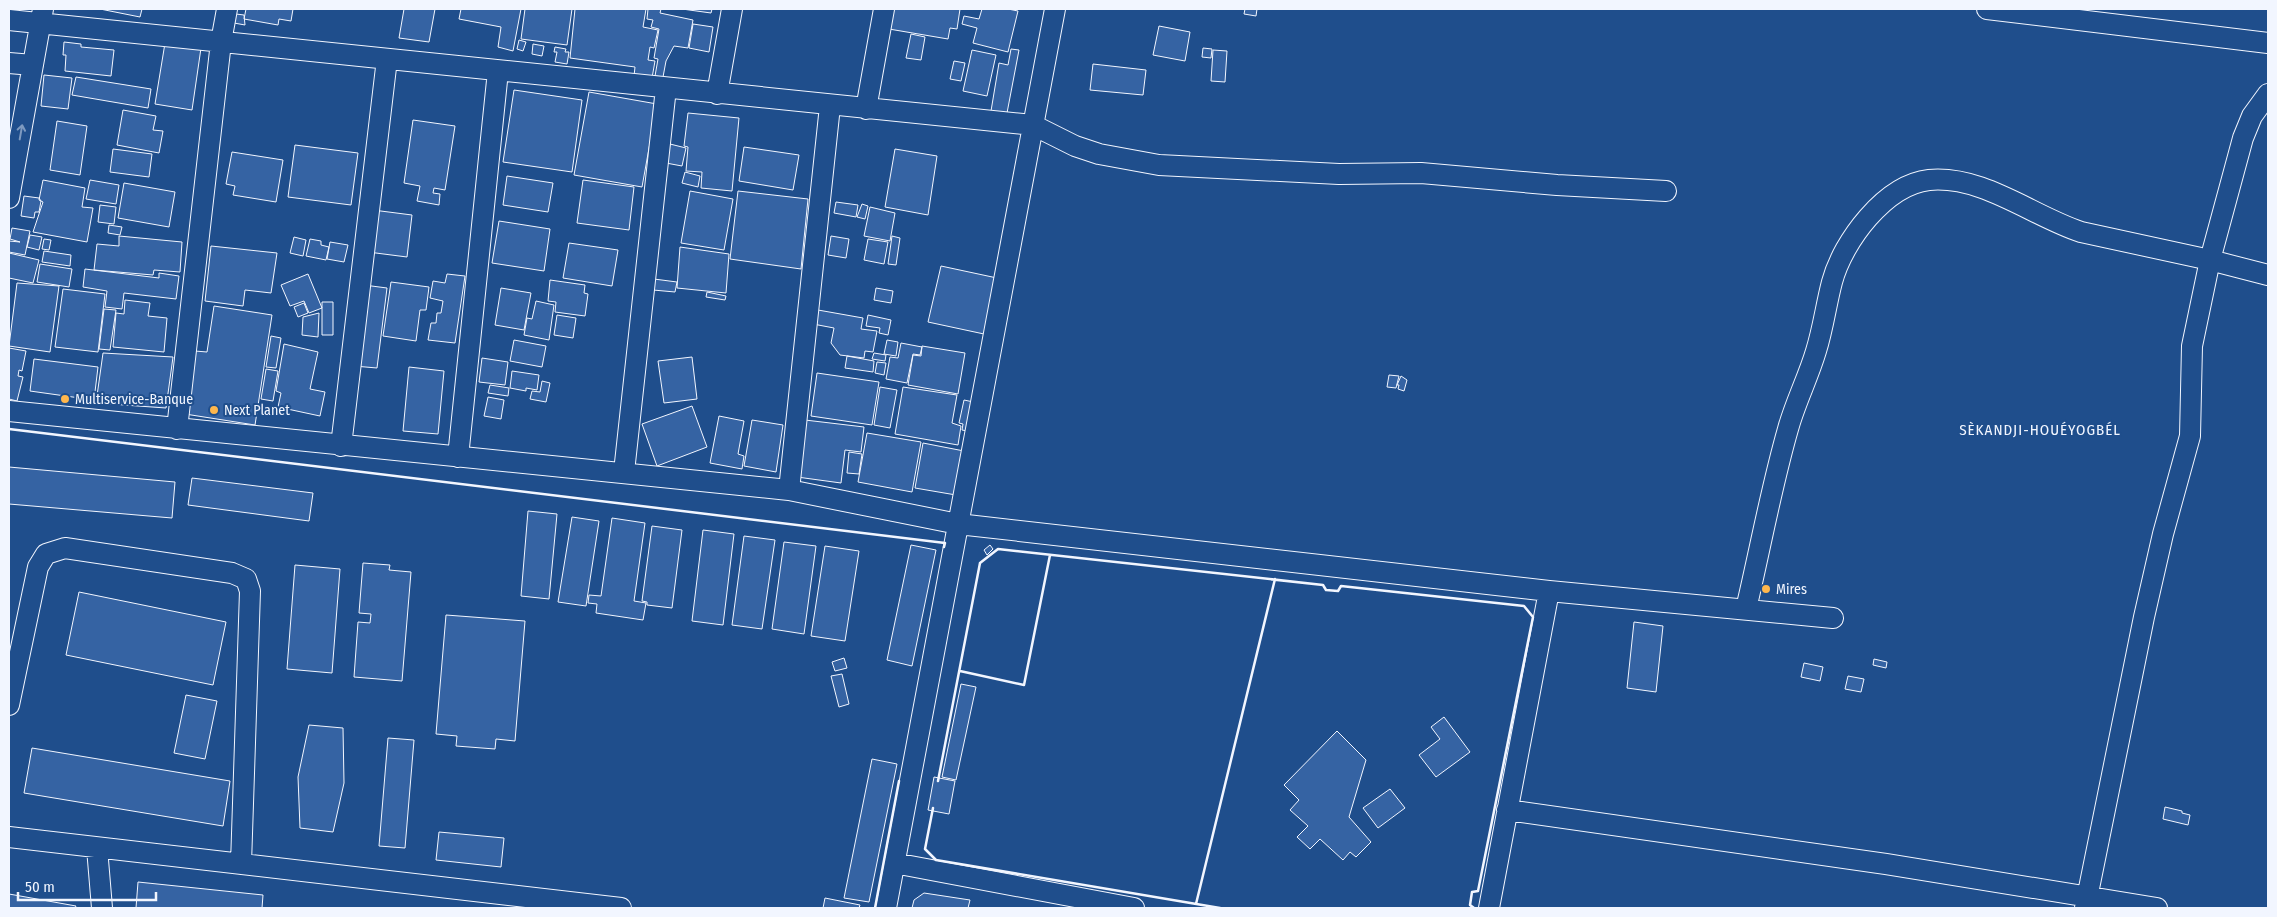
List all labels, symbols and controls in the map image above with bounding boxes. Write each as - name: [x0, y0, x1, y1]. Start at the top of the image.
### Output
- one-way arrow: [16, 125, 26, 141]
- place label: Multiservice-Banque: [75, 391, 193, 408]
- marker: Multiservice-Banque: [59, 393, 71, 405]
- place label: Next Planet: [224, 402, 290, 419]
- marker: Next Planet: [208, 404, 220, 416]
- district label: SÈKANDJI-HOUÉYOGBÉL: [1959, 421, 2121, 439]
- place label: Mires: [1776, 581, 1807, 598]
- marker: Mires: [1760, 583, 1772, 595]
- scale bar: [18, 870, 155, 902]
- text: 50 m: [25, 878, 55, 896]

